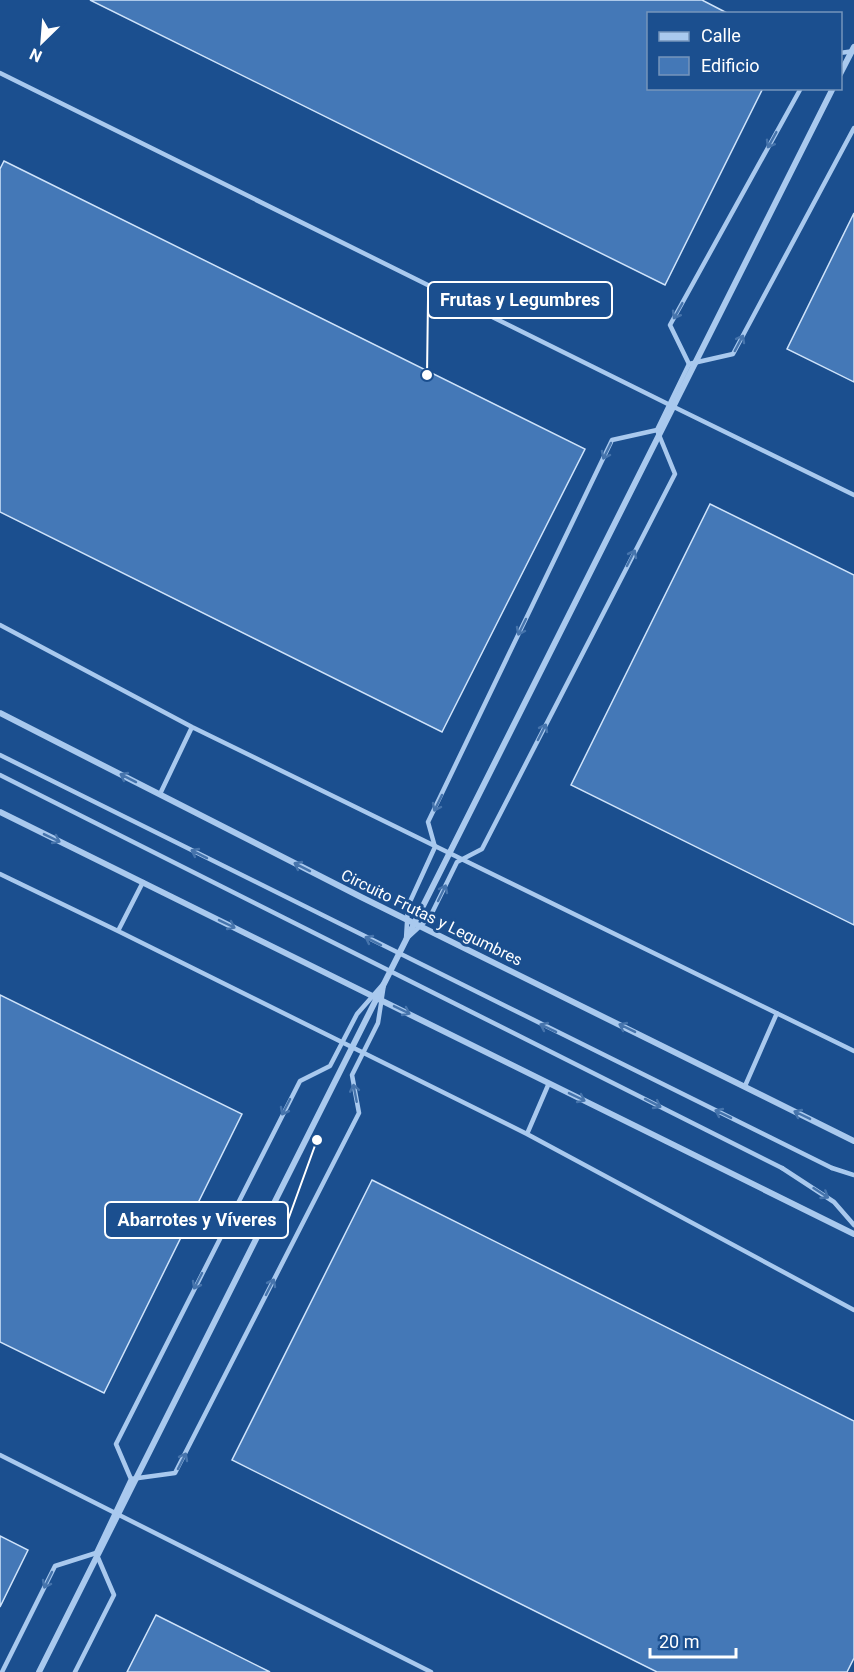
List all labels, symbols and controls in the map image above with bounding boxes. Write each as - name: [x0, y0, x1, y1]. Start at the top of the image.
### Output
- north arrow: [12, 12, 72, 72]
- legend: [647, 12, 842, 90]
- text: Calle: [701, 25, 741, 46]
- text: N: [27, 44, 45, 66]
- text: Edificio: [701, 55, 760, 76]
- one-way arrow: [766, 131, 778, 148]
- callout: Frutas y Legumbres: [428, 282, 612, 318]
- text: Frutas y Legumbres: [440, 289, 600, 310]
- one-way arrow: [672, 301, 683, 319]
- one-way arrow: [733, 335, 745, 352]
- one-way arrow: [600, 442, 612, 460]
- one-way arrow: [626, 550, 638, 568]
- one-way arrow: [516, 617, 528, 635]
- one-way arrow: [537, 723, 549, 741]
- one-way arrow: [120, 772, 137, 784]
- one-way arrow: [431, 793, 443, 811]
- one-way arrow: [43, 832, 61, 844]
- one-way arrow: [190, 848, 208, 859]
- one-way arrow: [293, 861, 311, 872]
- street label: Circuito Frutas y Legumbres: [338, 865, 526, 970]
- one-way arrow: [436, 884, 448, 902]
- one-way arrow: [218, 919, 236, 930]
- one-way arrow: [364, 935, 382, 947]
- one-way arrow: [393, 1005, 411, 1017]
- one-way arrow: [539, 1021, 557, 1033]
- one-way arrow: [618, 1022, 636, 1033]
- one-way arrow: [349, 1083, 360, 1103]
- one-way arrow: [568, 1091, 586, 1103]
- one-way arrow: [644, 1097, 661, 1109]
- one-way arrow: [280, 1098, 292, 1116]
- one-way arrow: [714, 1108, 732, 1120]
- one-way arrow: [793, 1108, 811, 1120]
- one-way arrow: [812, 1187, 829, 1199]
- callout: Abarrotes y Víveres: [105, 1202, 288, 1238]
- text: Abarrotes y Víveres: [118, 1209, 276, 1230]
- one-way arrow: [192, 1272, 204, 1289]
- one-way arrow: [265, 1278, 277, 1296]
- one-way arrow: [177, 1452, 188, 1470]
- one-way arrow: [42, 1570, 53, 1588]
- scale bar: [650, 1621, 736, 1659]
- text: 20 m: [659, 1631, 699, 1652]

